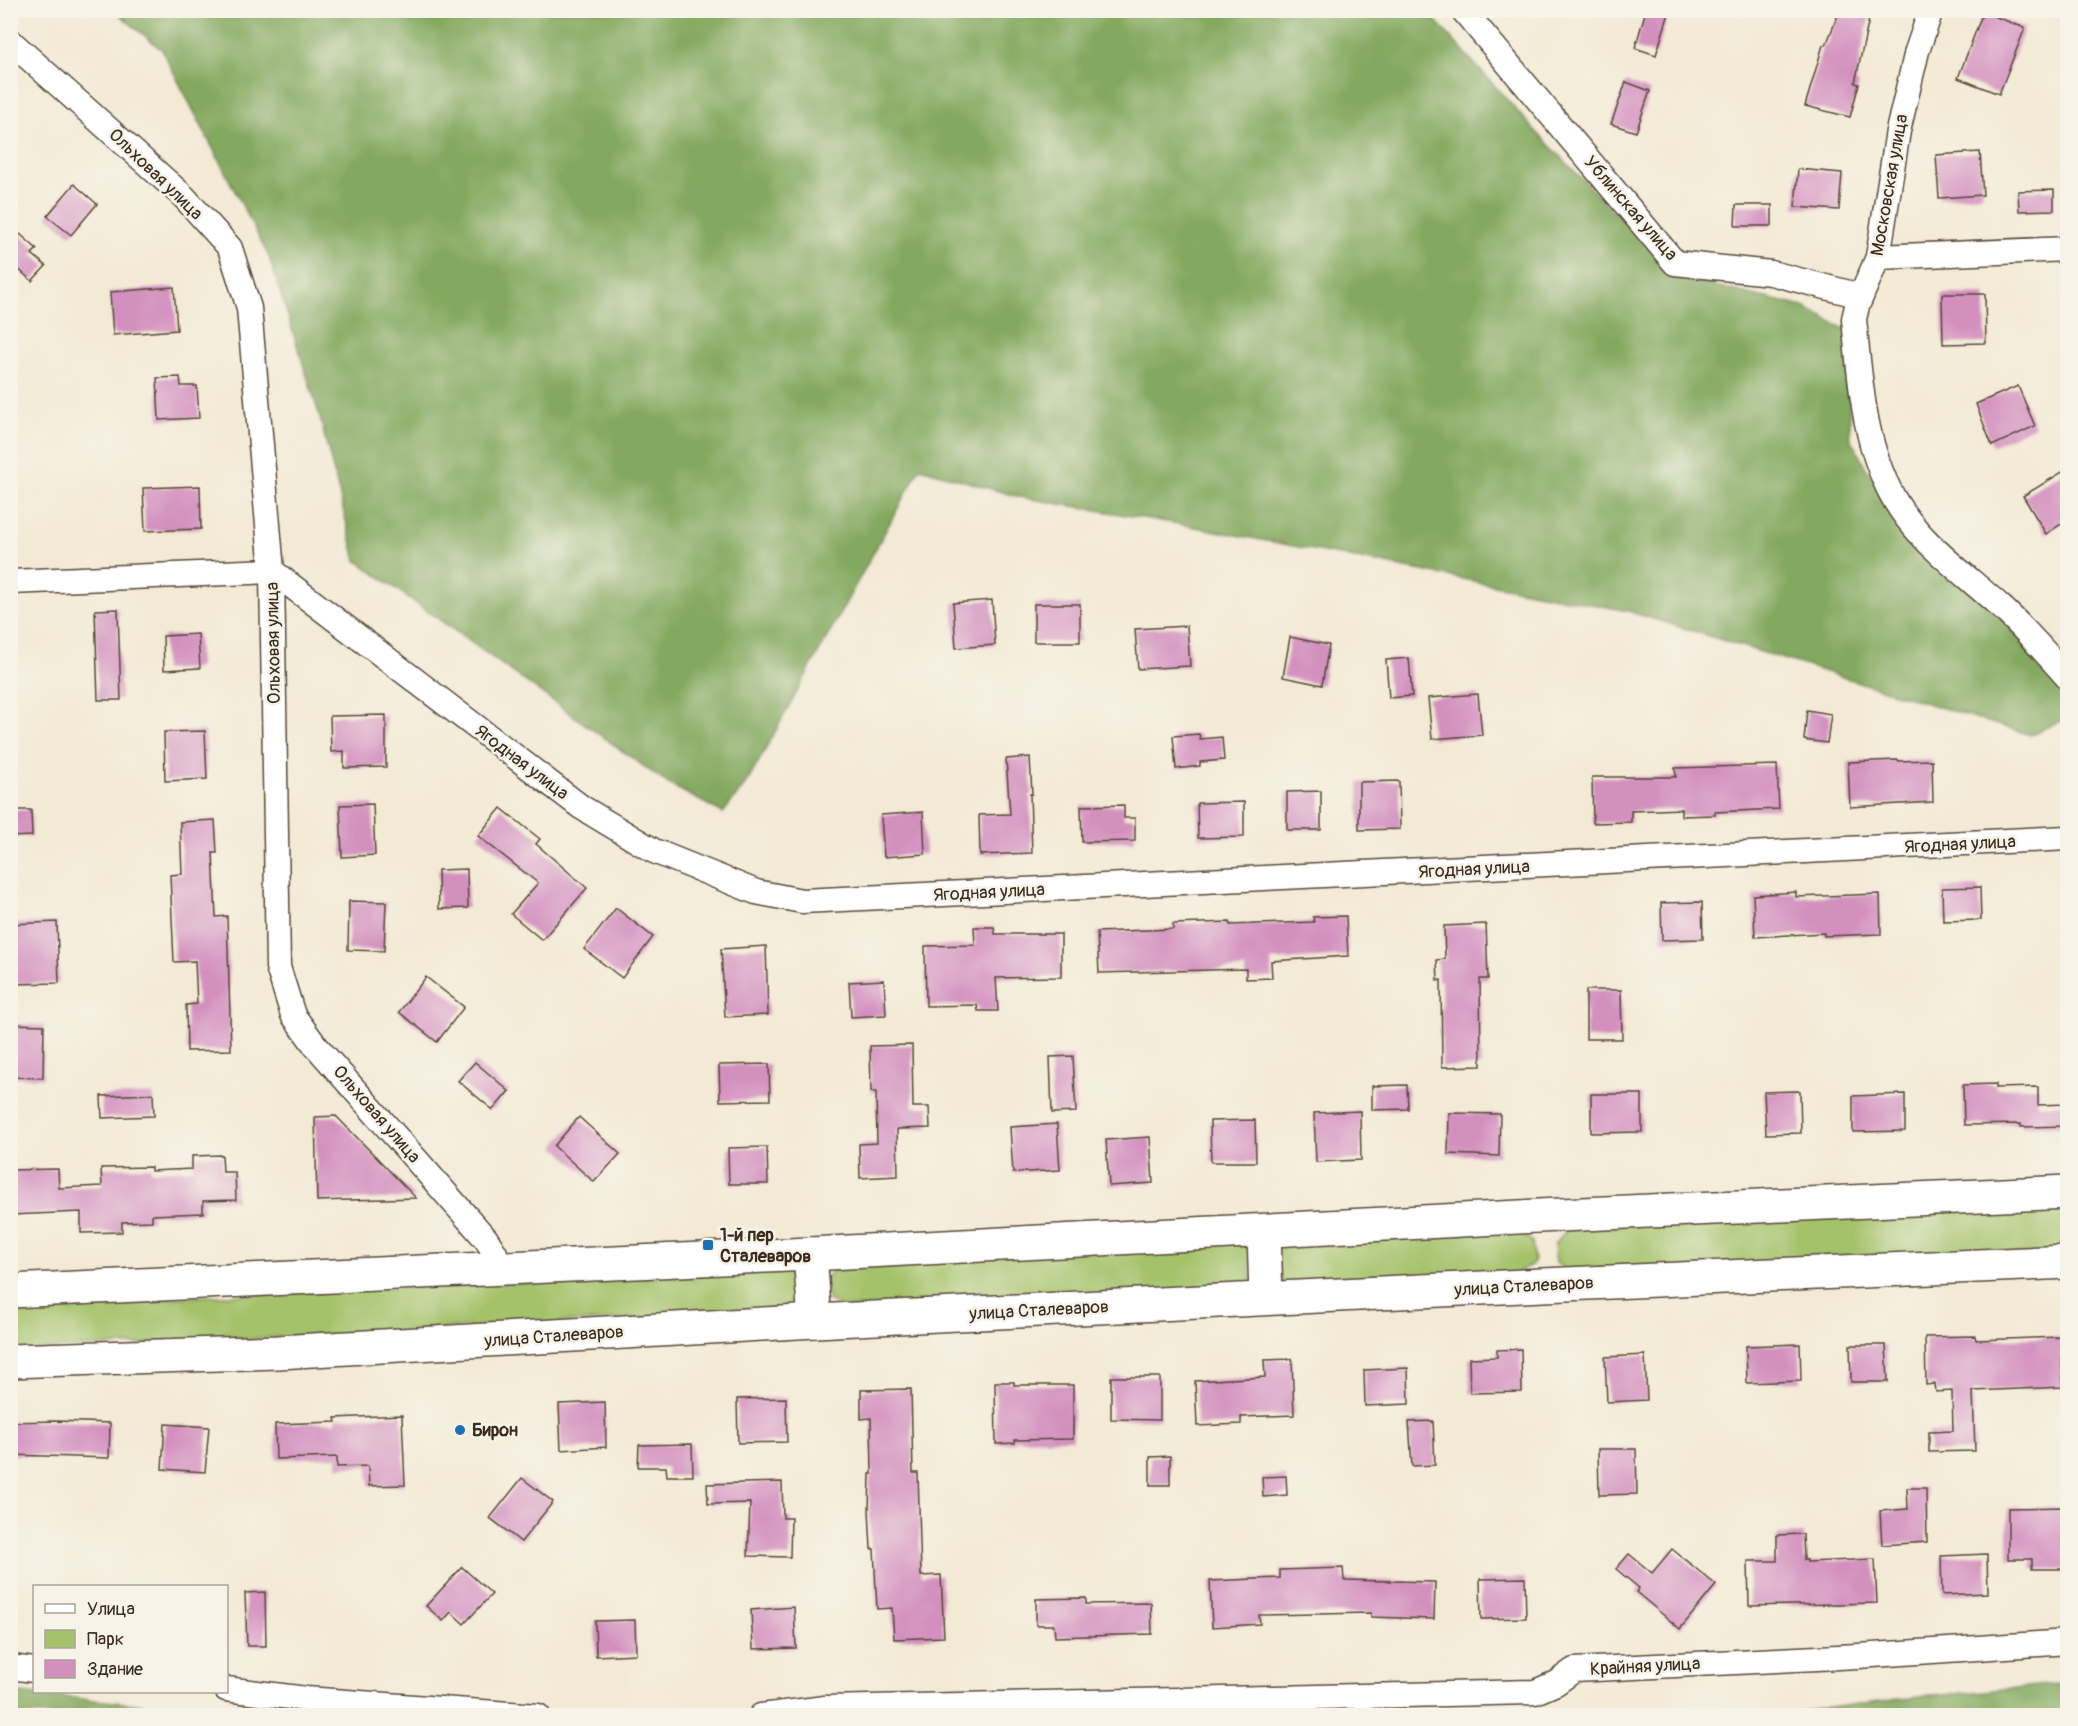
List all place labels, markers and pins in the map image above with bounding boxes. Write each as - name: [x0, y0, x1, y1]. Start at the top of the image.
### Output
- place label: 1-й пер Сталеваров: [720, 1224, 811, 1268]
- marker: 1-й пер Сталеваров: [701, 1238, 715, 1252]
- place label: Бирон: [472, 1419, 518, 1442]
- marker: Бирон: [453, 1423, 467, 1437]

